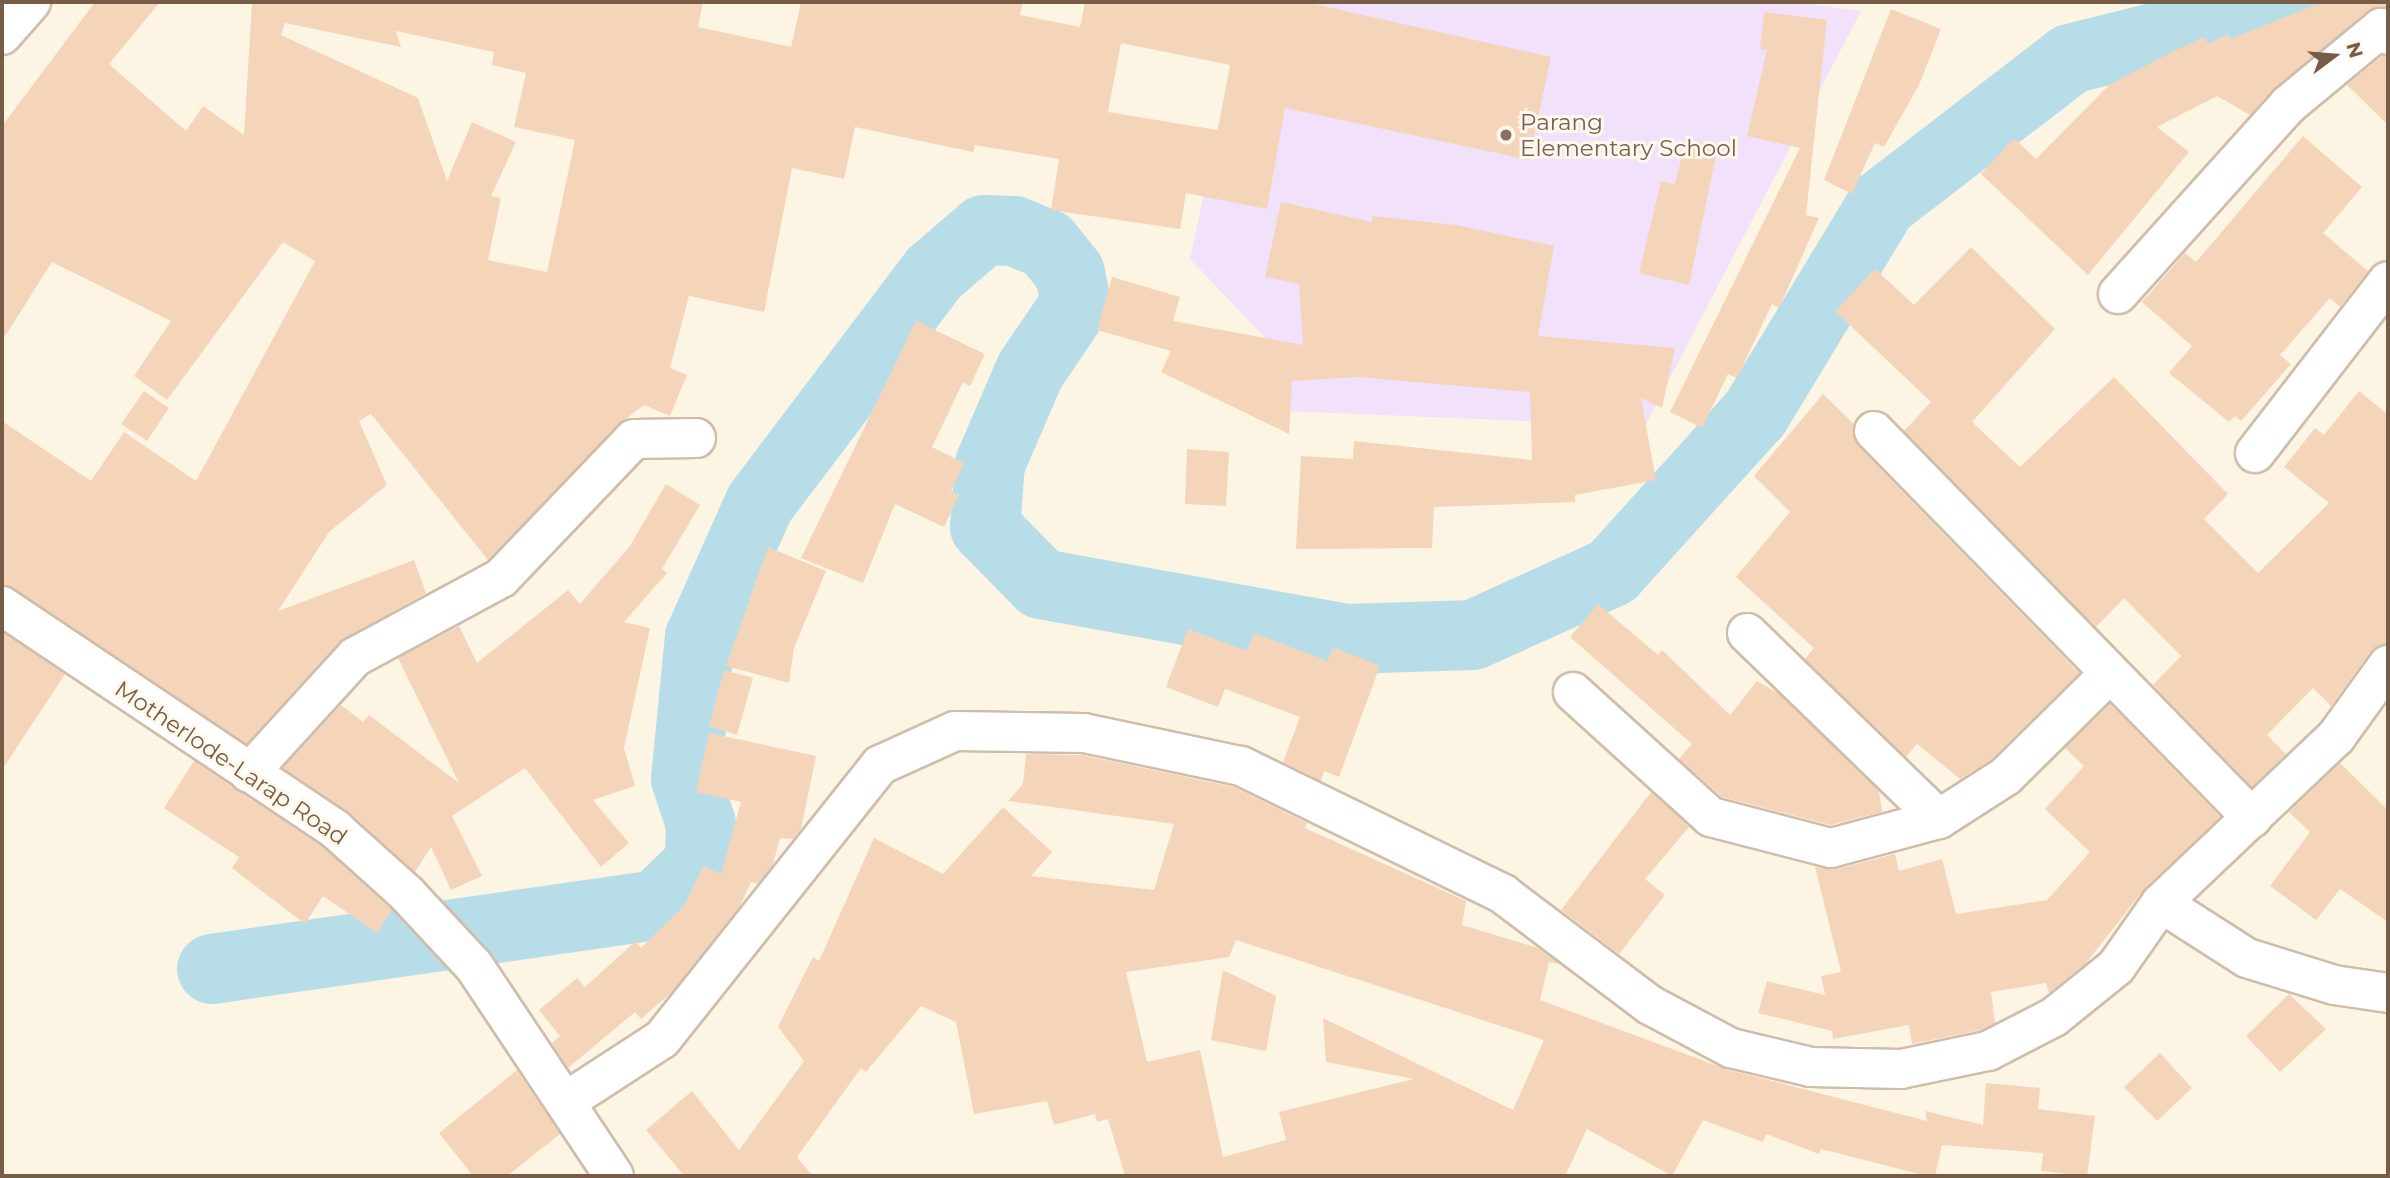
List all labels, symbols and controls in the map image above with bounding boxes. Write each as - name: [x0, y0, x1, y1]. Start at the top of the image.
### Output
- north arrow: [2299, 21, 2369, 91]
- text: N: [2341, 40, 2368, 61]
- place label: Parang Elementary School: [1520, 108, 1737, 162]
- marker: Parang Elementary School: [1498, 127, 1514, 143]
- street label: Motherlode-Larap Road: [110, 675, 352, 851]

